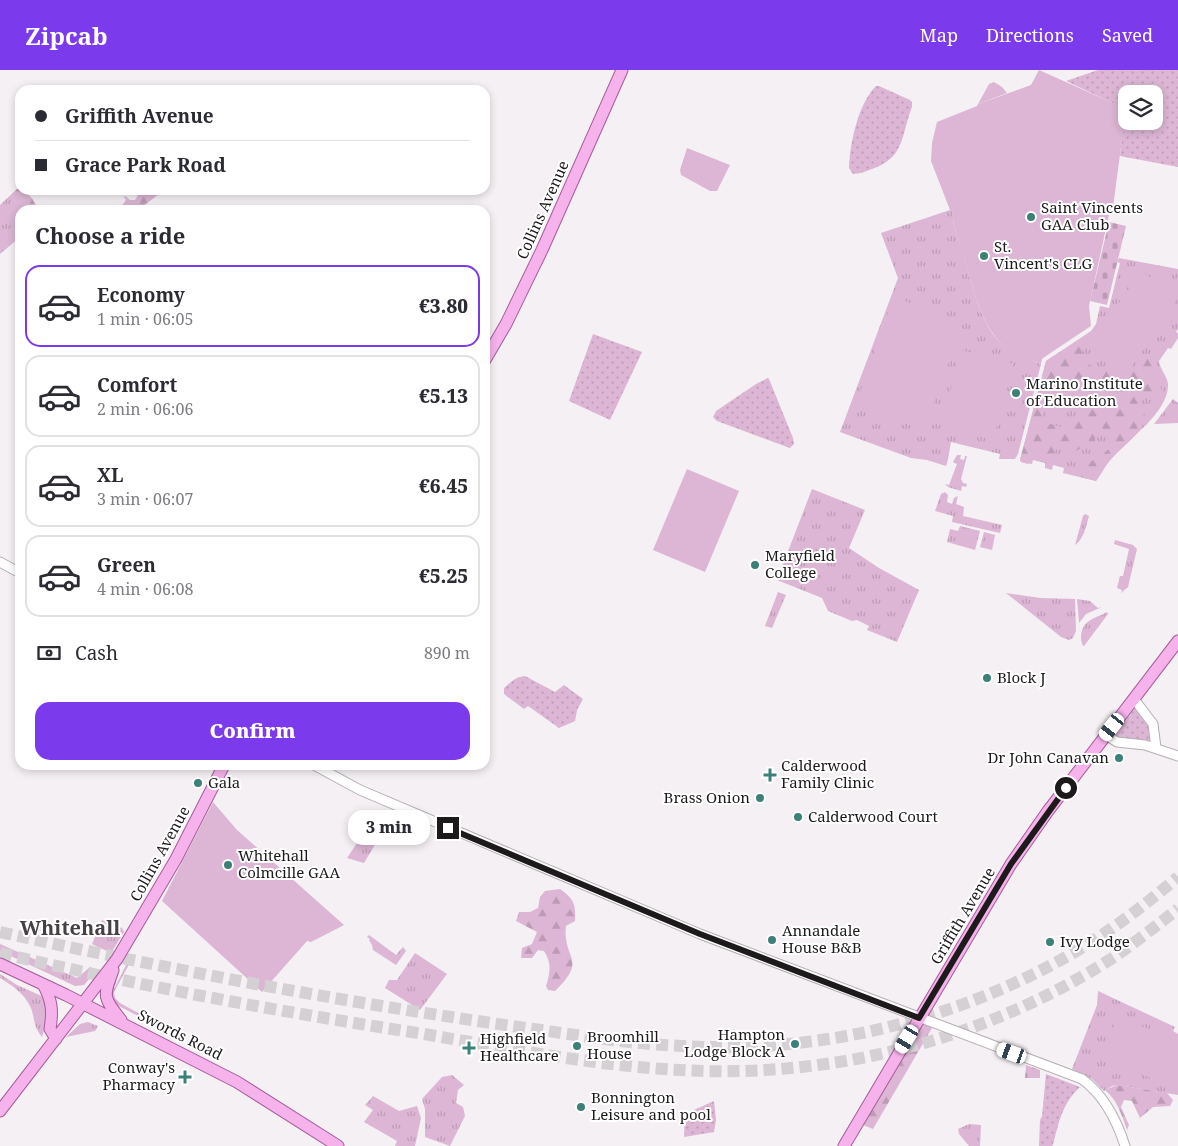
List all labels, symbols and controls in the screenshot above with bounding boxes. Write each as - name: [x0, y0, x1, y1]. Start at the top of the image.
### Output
- text: Zipcab: [25, 19, 108, 52]
- text: Map: [920, 23, 958, 47]
- text: Directions: [986, 23, 1074, 47]
- text: Saved: [1102, 23, 1153, 47]
- map controls: [1118, 85, 1163, 130]
- button: layers: [1118, 85, 1163, 130]
- text: Griffith Avenue: [65, 103, 214, 129]
- text: Grace Park Road: [65, 152, 226, 178]
- street label: Collins Avenue: [511, 157, 573, 262]
- place label: Saint Vincents GAA Club: [1041, 197, 1143, 234]
- marker: Saint Vincents GAA Club: [1025, 211, 1037, 223]
- text: Choose a ride: [35, 220, 185, 250]
- place label: St. Vincent's CLG: [994, 236, 1092, 273]
- marker: St. Vincent's CLG: [978, 250, 990, 262]
- text: Economy: [97, 282, 185, 308]
- icon: car: [37, 284, 82, 329]
- text: €3.80: [419, 293, 468, 319]
- text: 1 min · 06:05: [97, 308, 193, 330]
- text: Comfort: [97, 372, 177, 398]
- place label: Marino Institute of Education: [1026, 373, 1143, 410]
- icon: car: [37, 374, 82, 419]
- text: €5.13: [419, 383, 468, 409]
- marker: Marino Institute of Education: [1010, 387, 1022, 399]
- text: 2 min · 06:06: [97, 398, 193, 420]
- text: XL: [97, 462, 123, 488]
- icon: car: [37, 464, 82, 509]
- text: €6.45: [419, 473, 468, 499]
- text: 3 min · 06:07: [97, 488, 193, 510]
- place label: Maryfield College: [765, 545, 835, 582]
- text: Green: [97, 552, 156, 578]
- icon: car: [37, 554, 82, 599]
- marker: Maryfield College: [749, 559, 761, 571]
- text: €5.25: [419, 563, 468, 589]
- text: 4 min · 06:08: [97, 578, 193, 600]
- icon: cash: [35, 639, 63, 667]
- text: Cash: [75, 640, 118, 666]
- text: 890 m: [424, 642, 470, 664]
- place label: Block J: [997, 667, 1046, 687]
- marker: Block J: [981, 672, 993, 684]
- button: Confirm: [35, 702, 470, 760]
- car: [1096, 711, 1127, 743]
- place label: Dr John Canavan: [987, 747, 1109, 767]
- marker: Dr John Canavan: [1113, 752, 1125, 764]
- place label: Calderwood Family Clinic: [781, 755, 874, 792]
- marker: Calderwood Family Clinic: [763, 768, 777, 782]
- place label: Gala: [208, 772, 240, 792]
- marker: Gala: [192, 777, 204, 789]
- route start: [1055, 777, 1077, 799]
- place label: Brass Onion: [664, 787, 750, 807]
- marker: Brass Onion: [754, 792, 766, 804]
- street label: Collins Avenue: [125, 802, 194, 905]
- place label: Calderwood Court: [808, 806, 938, 826]
- callout: 3 min: [348, 810, 430, 846]
- marker: Calderwood Court: [792, 811, 804, 823]
- text: 3 min: [366, 816, 412, 838]
- route end: [437, 817, 459, 839]
- place label: Whitehall Colmcille GAA: [238, 845, 340, 882]
- marker: Whitehall Colmcille GAA: [222, 859, 234, 871]
- street label: Griffith Avenue: [925, 863, 999, 968]
- district label: Whitehall: [20, 914, 120, 941]
- place label: Annandale House B&B: [782, 920, 862, 957]
- place label: Ivy Lodge: [1060, 931, 1130, 951]
- marker: Annandale House B&B: [766, 934, 778, 946]
- marker: Ivy Lodge: [1044, 936, 1056, 948]
- street label: Swords Road: [135, 1004, 226, 1064]
- car: [892, 1022, 921, 1056]
- place label: Hampton Lodge Block A: [684, 1024, 785, 1061]
- place label: Broomhill House: [587, 1026, 659, 1063]
- place label: Highfield Healthcare: [480, 1028, 559, 1065]
- marker: Hampton Lodge Block A: [789, 1038, 801, 1050]
- marker: Broomhill House: [571, 1040, 583, 1052]
- marker: Highfield Healthcare: [462, 1041, 476, 1055]
- car: [995, 1041, 1028, 1065]
- place label: Conway's Pharmacy: [102, 1057, 176, 1094]
- marker: Conway's Pharmacy: [179, 1071, 191, 1083]
- place label: Bonnington Leisure and pool: [591, 1087, 711, 1124]
- marker: Bonnington Leisure and pool: [575, 1101, 587, 1113]

